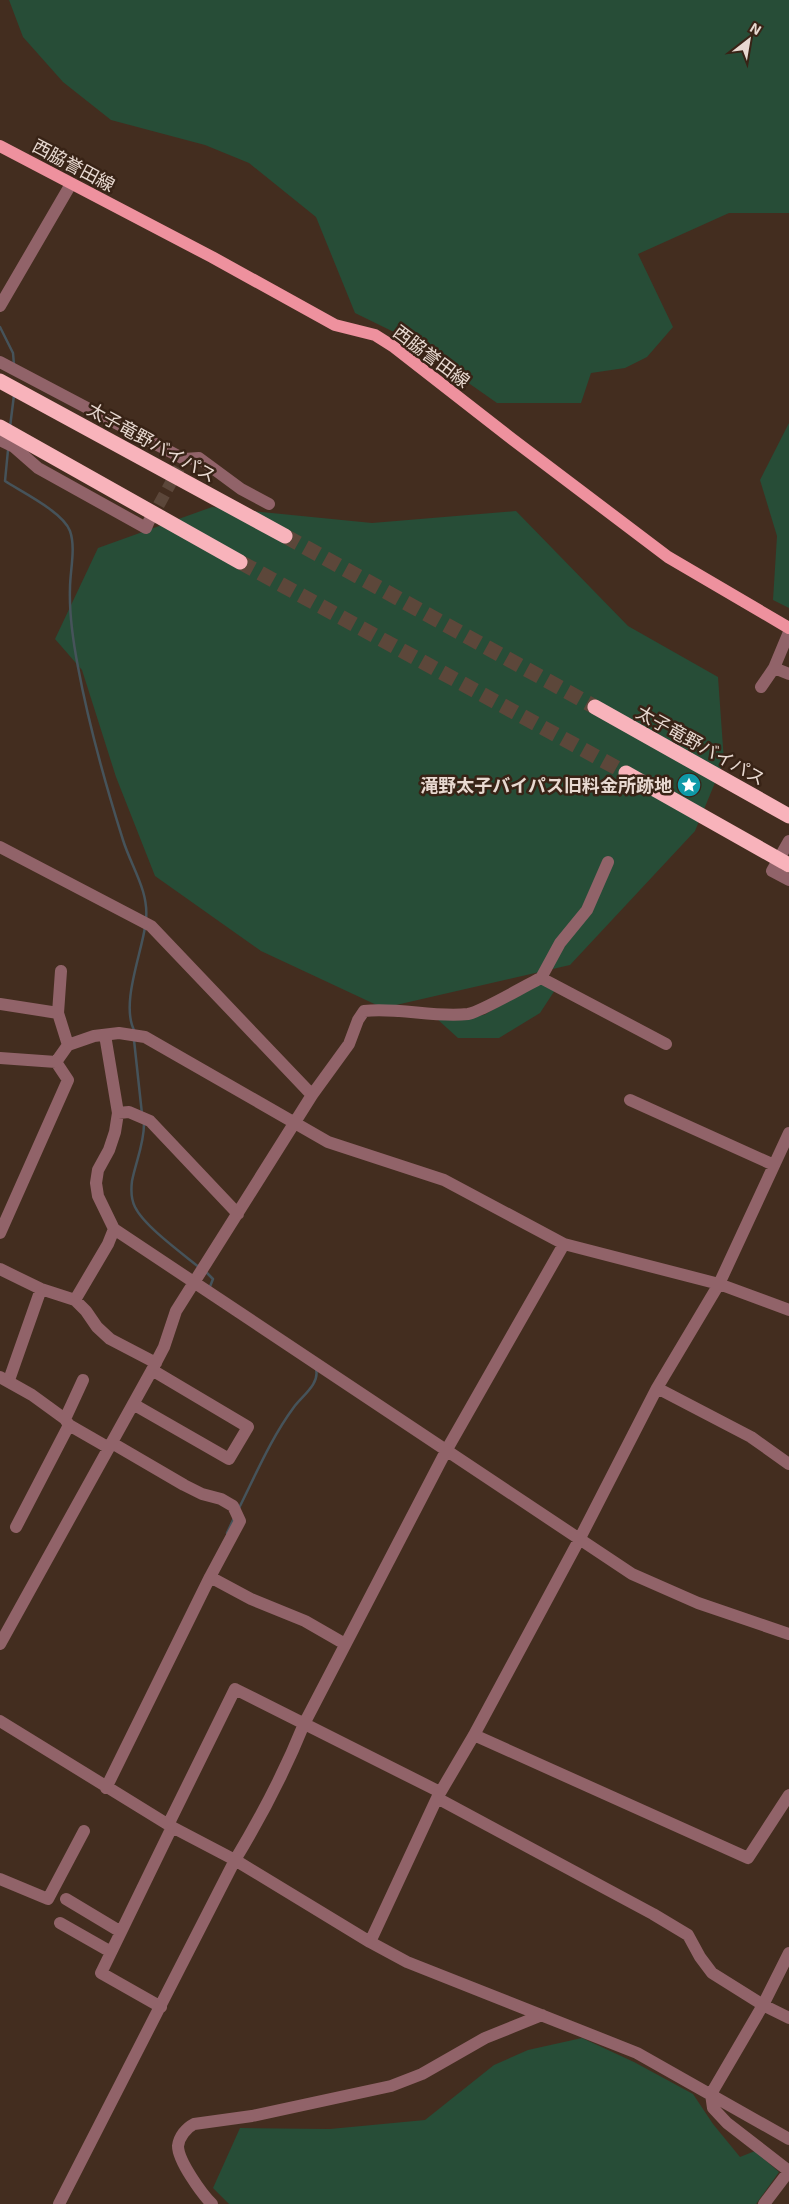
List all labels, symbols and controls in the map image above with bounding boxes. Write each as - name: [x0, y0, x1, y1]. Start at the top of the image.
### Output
- north arrow: [724, 15, 774, 65]
- text: N: [747, 19, 765, 38]
- street label: 西脇誉田線: [29, 134, 119, 196]
- street label: 西脇誉田線: [389, 320, 475, 392]
- street label: 太子竜野バイパス: [84, 398, 220, 486]
- street label: 太子竜野バイパス: [633, 701, 769, 789]
- place icon: 滝野太子バイパス旧料金所跡地: [676, 772, 702, 798]
- place label: 滝野太子バイパス旧料金所跡地: [420, 774, 672, 796]

